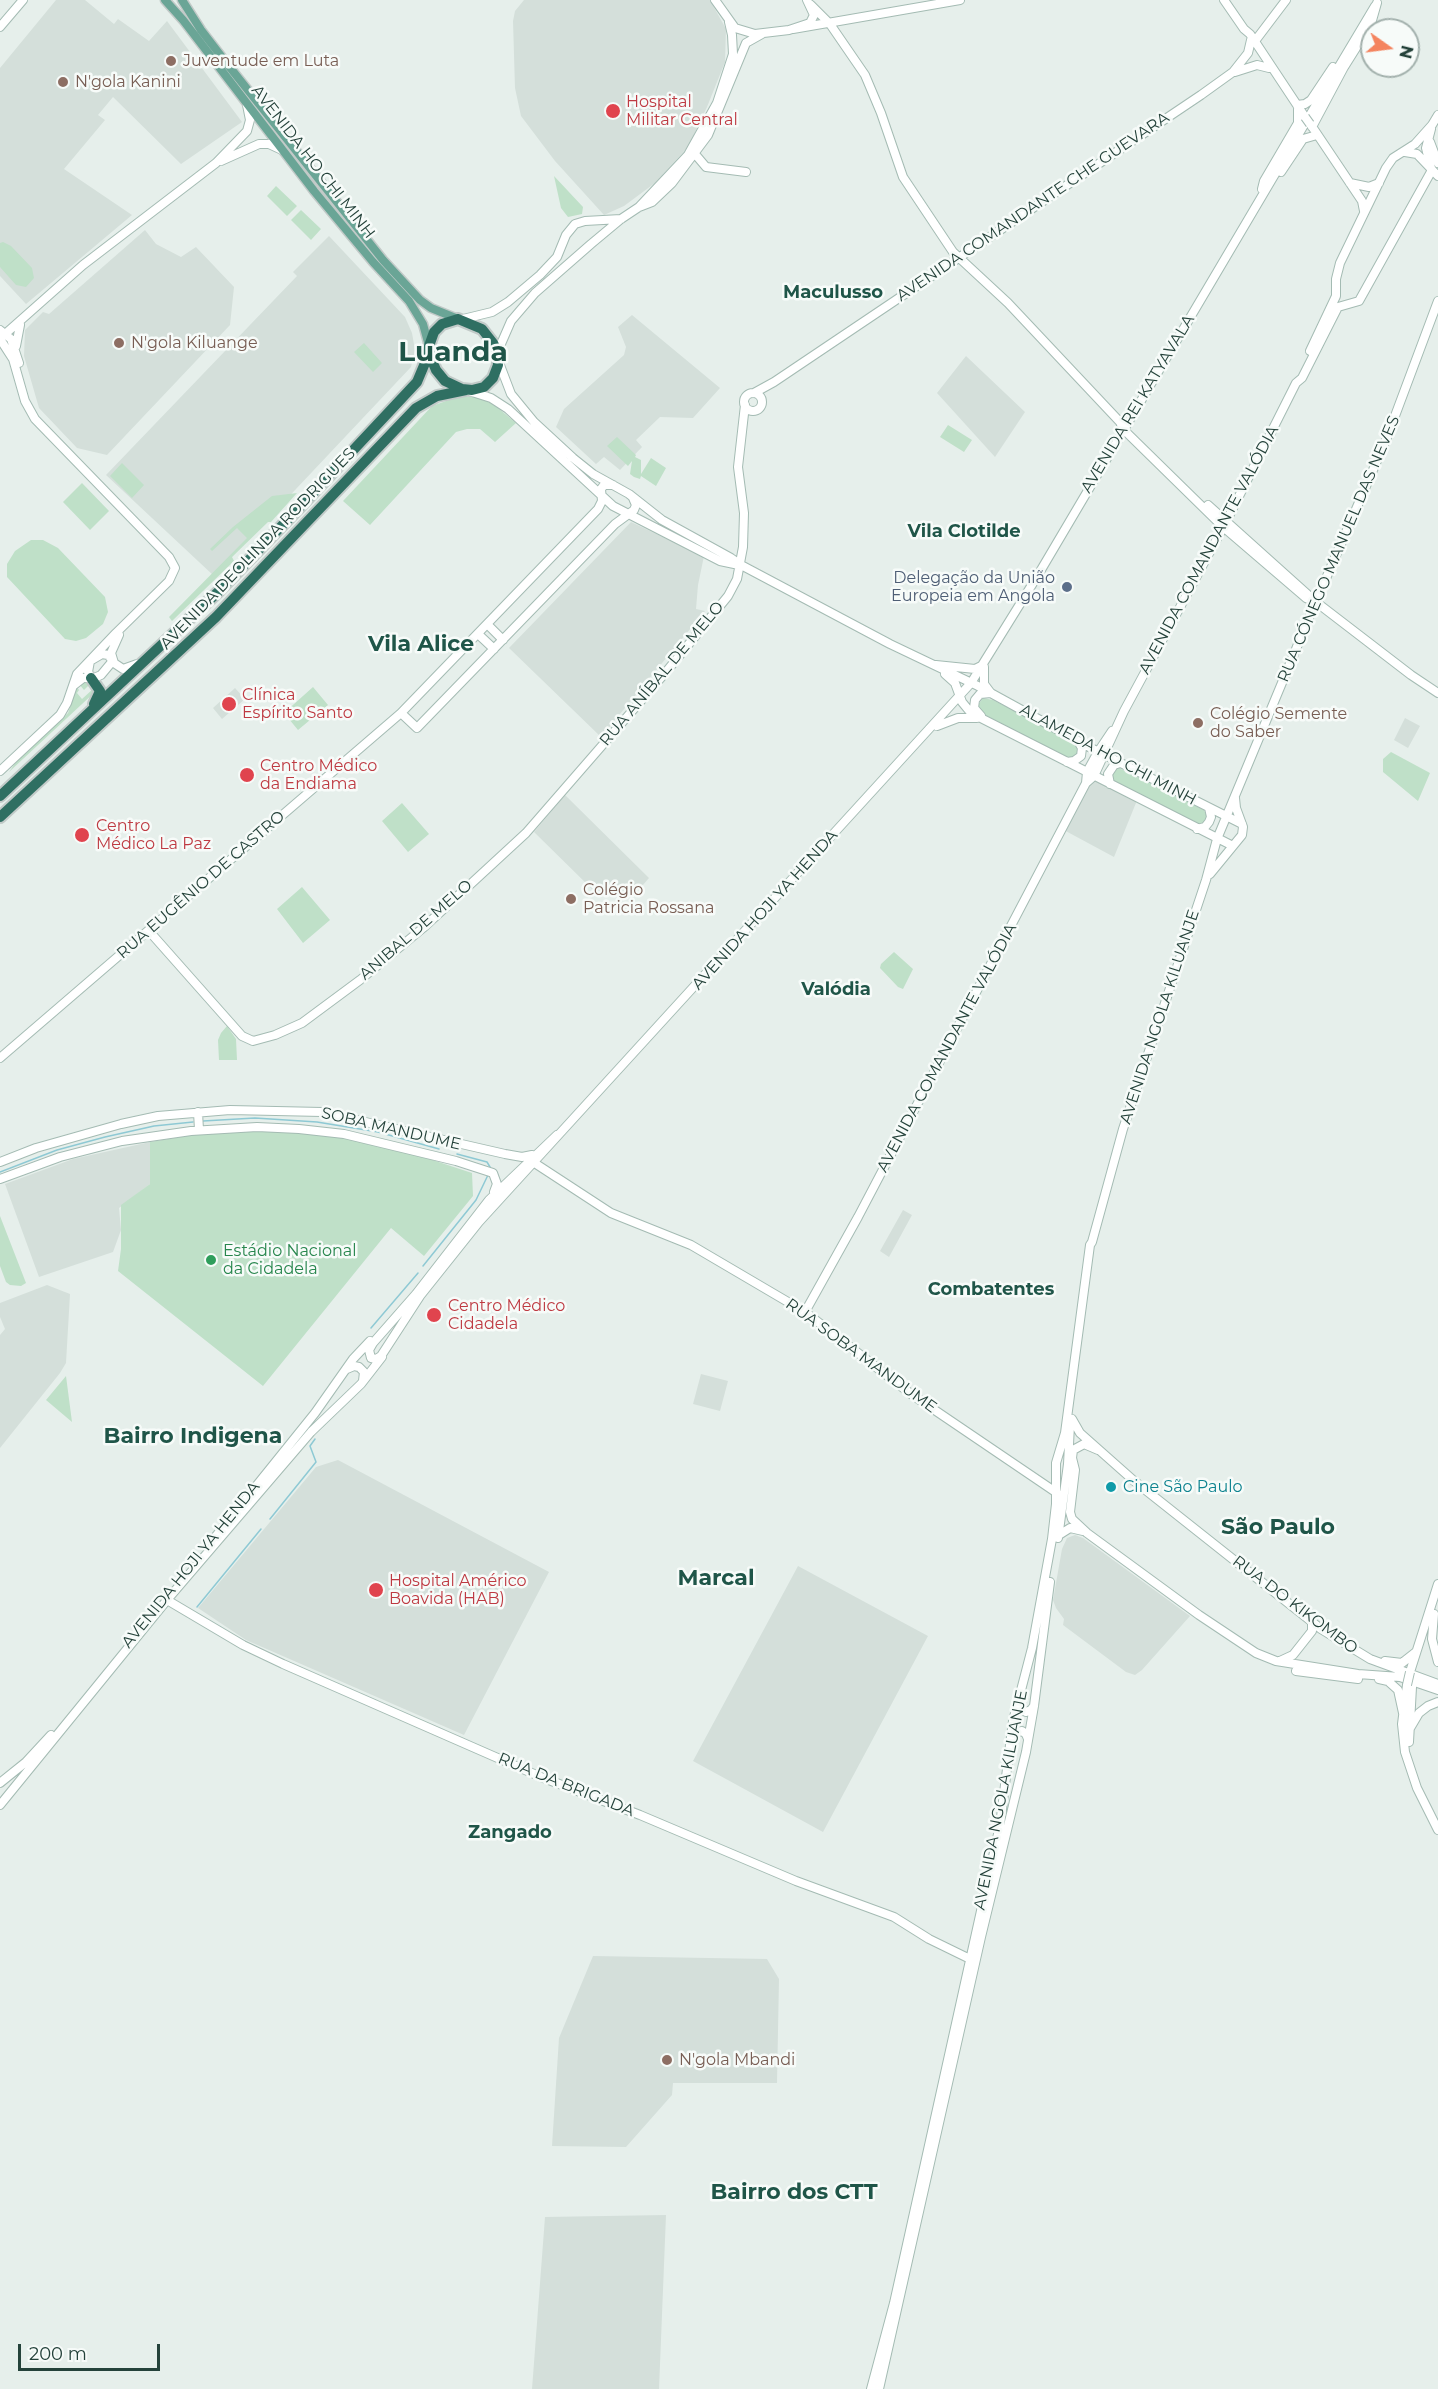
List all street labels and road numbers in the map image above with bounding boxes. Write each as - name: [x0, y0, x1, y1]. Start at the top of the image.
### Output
- street label: AVENIDA HO CHI MINH: [247, 82, 379, 242]
- street label: AVENIDA COMANDANTE CHE GUEVARA: [893, 108, 1173, 306]
- street label: AVENIDA REI KATYAVALA: [1077, 311, 1199, 497]
- street label: RUA CÓNEGO MANUEL DAS NEVES: [1274, 413, 1404, 685]
- street label: AVENIDA COMANDANTE VALÓDIA: [1135, 422, 1283, 678]
- street label: AVENIDA DEOLINDA RODRIGUES: [156, 444, 360, 654]
- street label: RUA ANÍBAL DE MELO: [596, 598, 728, 750]
- street label: ALAMEDA HO CHI MINH: [1016, 700, 1200, 810]
- street label: RUA EUGÊNIO DE CASTRO: [113, 807, 289, 963]
- street label: AVENIDA HOJI YA HENDA: [688, 826, 842, 994]
- street label: ANIBAL DE MELO: [356, 876, 476, 984]
- street label: AVENIDA NGOLA KILUANJE: [1116, 907, 1204, 1127]
- street label: AVENIDA COMANDANTE VALÓDIA: [873, 920, 1021, 1176]
- street label: SOBA MANDUME: [319, 1104, 463, 1154]
- street label: RUA SOBA MANDUME: [782, 1295, 940, 1417]
- street label: AVENIDA HOJI YA HENDA: [118, 1478, 264, 1652]
- street label: RUA DO KIKOMBO: [1229, 1552, 1361, 1658]
- street label: AVENIDA NGOLA KILUANJE: [970, 1688, 1032, 1912]
- street label: RUA DA BRIGADA: [495, 1749, 637, 1821]

